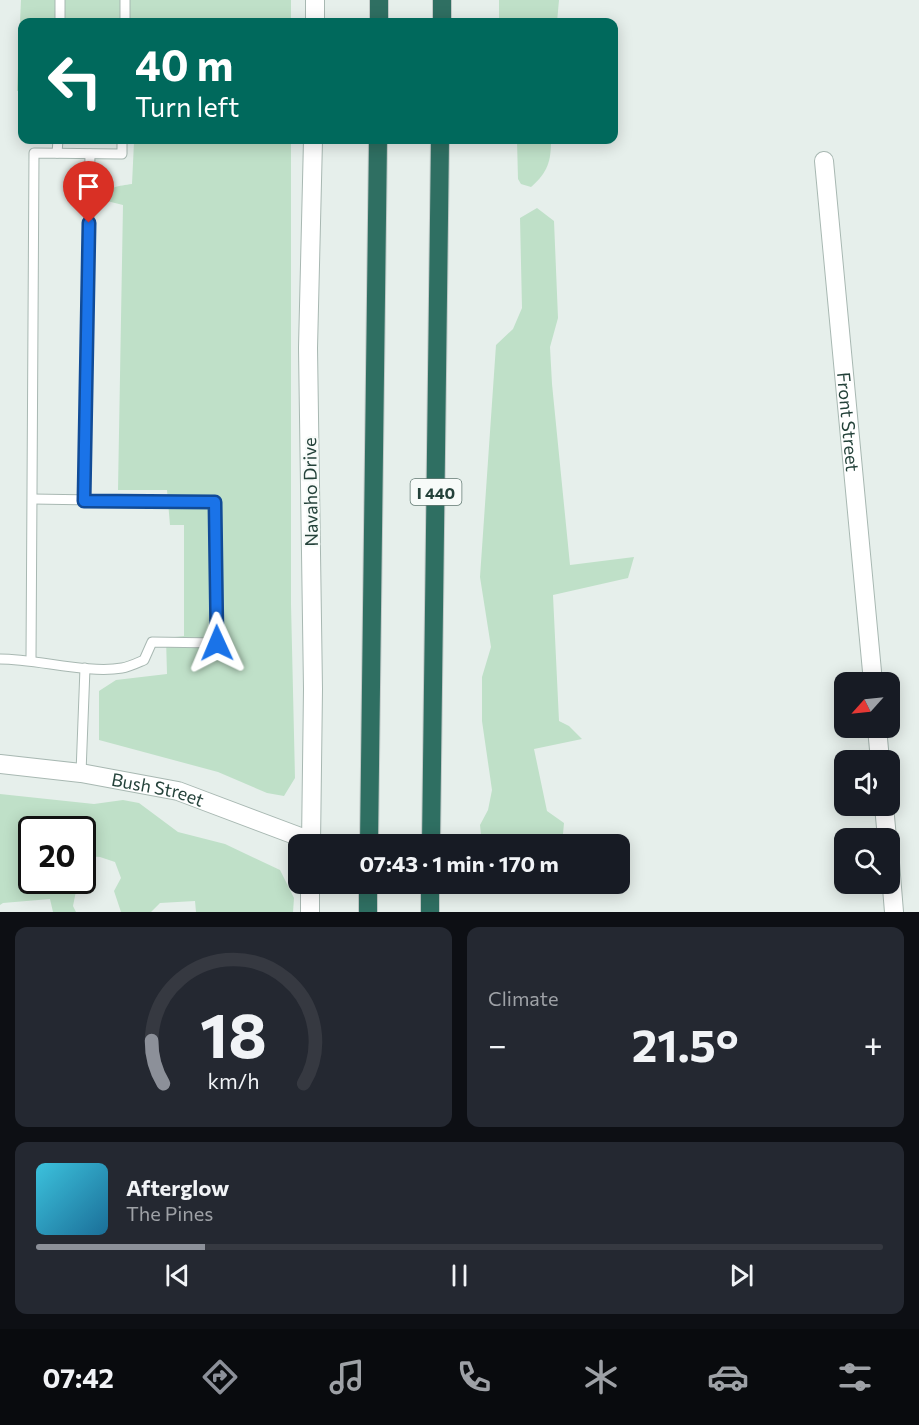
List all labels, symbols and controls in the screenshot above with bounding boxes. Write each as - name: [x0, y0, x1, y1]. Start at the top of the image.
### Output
- text: 40 m: [135, 38, 233, 90]
- icon: left: [36, 42, 114, 120]
- text: Turn left: [135, 90, 239, 123]
- pin: [63, 161, 114, 223]
- icon: arrive: [72, 170, 105, 203]
- street label: Front Street: [833, 371, 864, 473]
- street label: Navaho Drive: [298, 437, 322, 547]
- road number: I 440: [410, 479, 462, 505]
- position arrow: [185, 611, 249, 675]
- north arrow: [834, 672, 900, 738]
- map controls: [834, 672, 900, 894]
- button: sound: [834, 750, 900, 816]
- street label: Bush Street: [110, 768, 207, 811]
- speed limit sign: 20: [18, 816, 96, 894]
- button: search: [834, 828, 900, 894]
- text: 07:43 · 1 min · 170 m: [359, 850, 559, 877]
- text: Climate: [488, 986, 558, 1010]
- text: 18: [200, 995, 267, 1071]
- text: 21.5°: [632, 1016, 739, 1071]
- text: −: [488, 1023, 507, 1064]
- text: +: [864, 1023, 883, 1064]
- text: km/h: [207, 1067, 260, 1093]
- text: Afterglow: [126, 1174, 229, 1201]
- text: The Pines: [126, 1201, 213, 1225]
- icon: previous: [161, 1259, 194, 1292]
- icon: pause: [443, 1259, 476, 1292]
- icon: next: [725, 1259, 758, 1292]
- icon: directions: [199, 1356, 241, 1398]
- icon: music: [326, 1356, 368, 1398]
- icon: phone: [453, 1356, 495, 1398]
- icon: climate: [580, 1356, 622, 1398]
- icon: car: [707, 1356, 749, 1398]
- icon: filters: [834, 1356, 876, 1398]
- text: 07:42: [43, 1361, 114, 1394]

